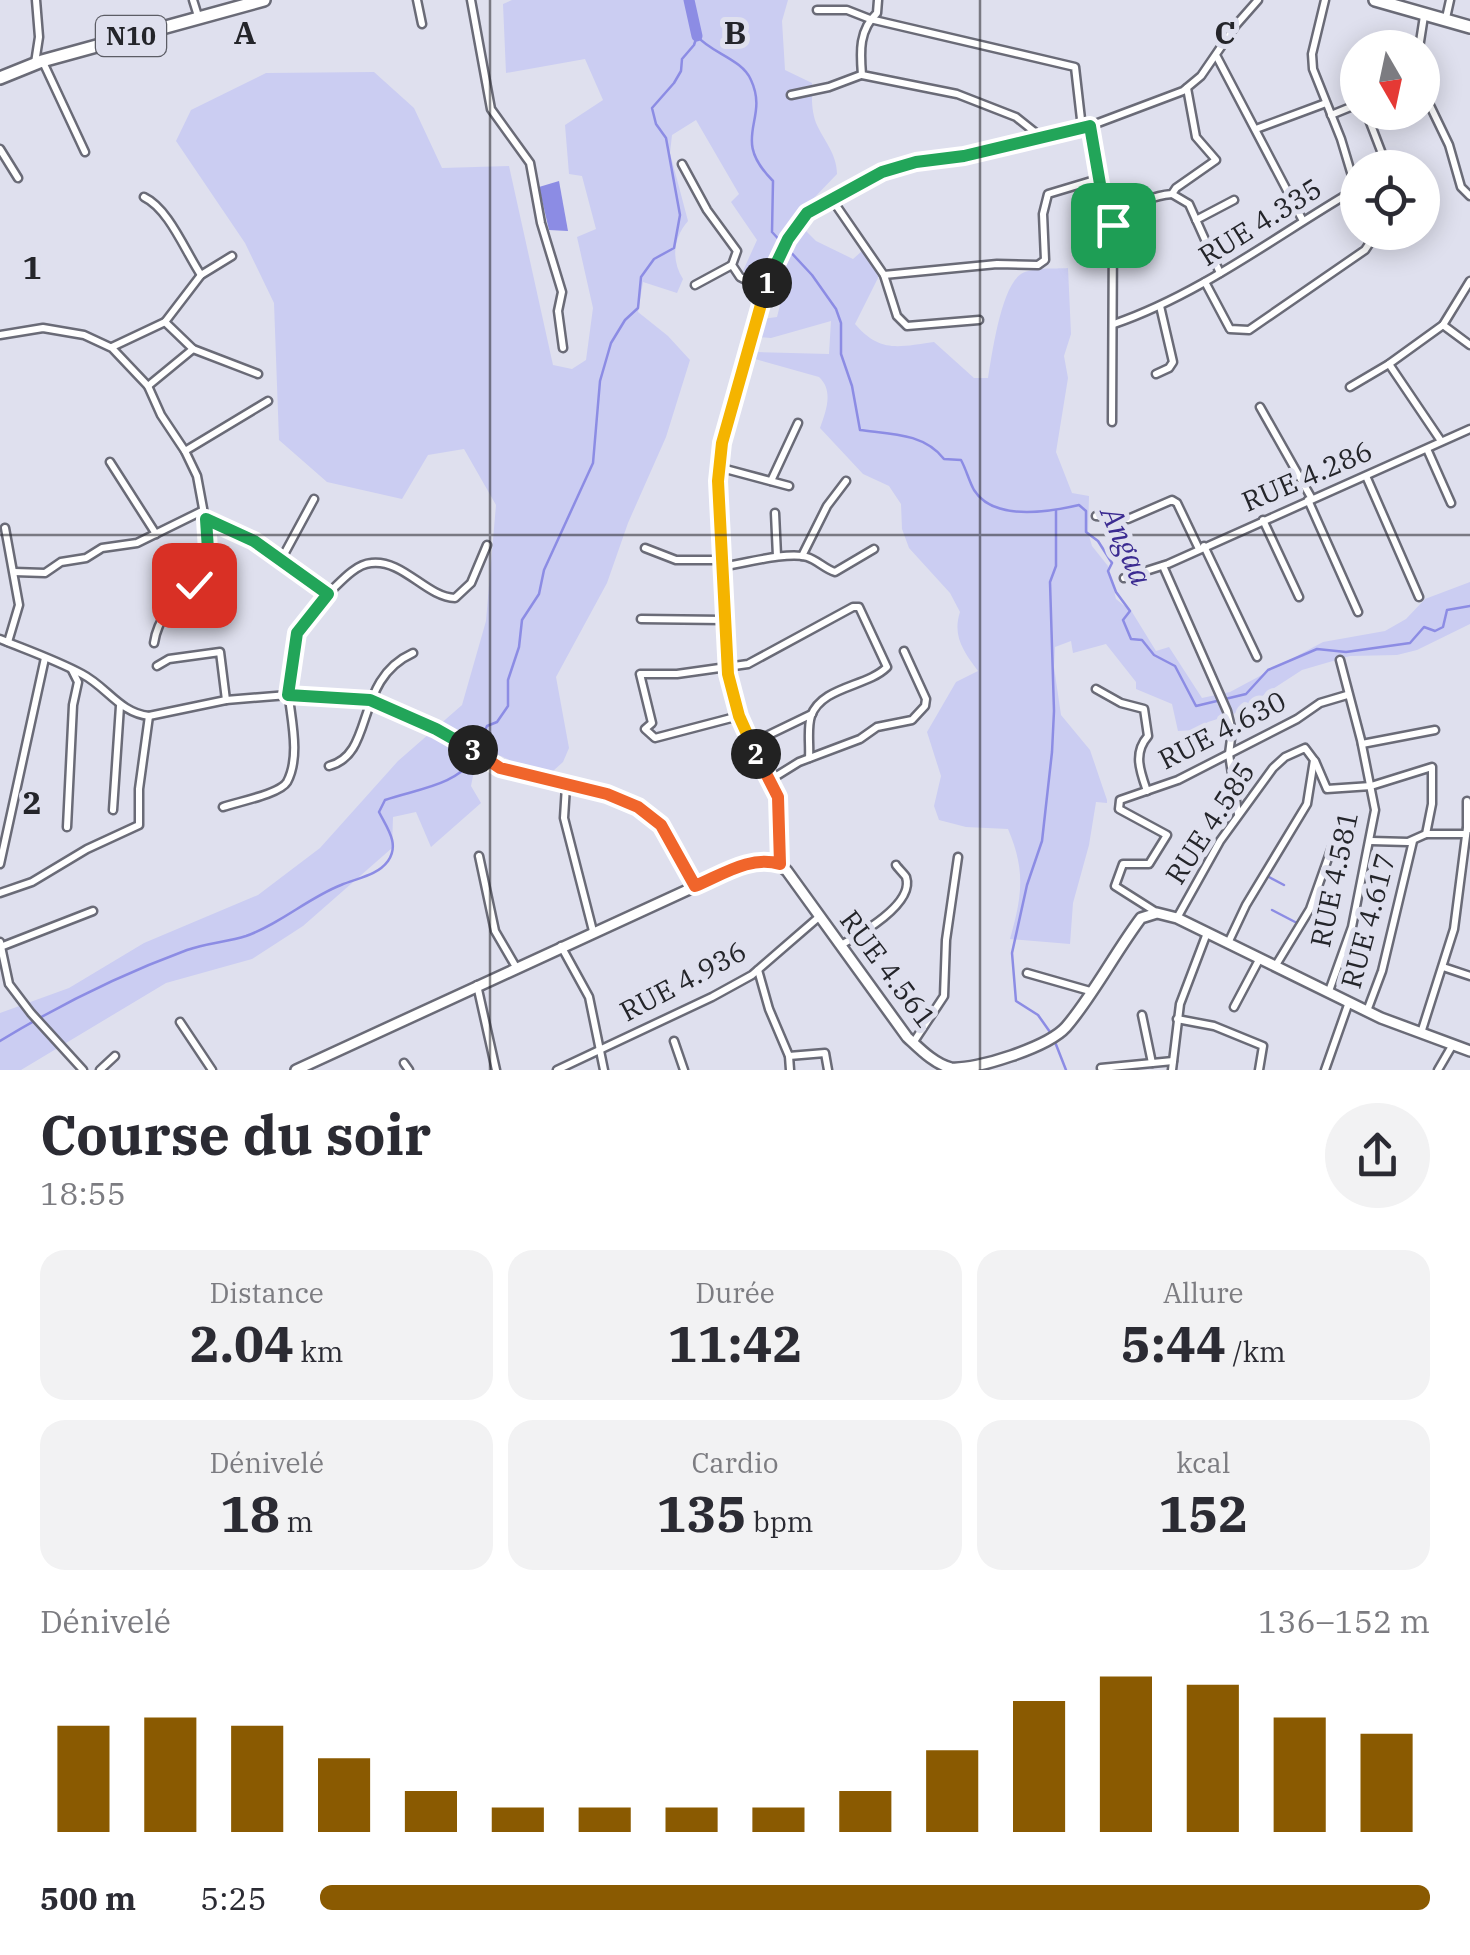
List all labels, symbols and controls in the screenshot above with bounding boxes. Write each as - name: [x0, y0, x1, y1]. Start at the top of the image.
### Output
- text: A: [234, 11, 256, 53]
- text: B: [724, 11, 746, 53]
- text: C: [1214, 11, 1236, 53]
- road number: N10: [96, 16, 166, 56]
- north arrow: [1340, 30, 1440, 130]
- map controls: [1340, 30, 1440, 250]
- button: locate: [1340, 150, 1440, 250]
- street label: RUE 4.335: [1191, 169, 1328, 274]
- pin: [1071, 183, 1156, 268]
- icon: arrive: [1086, 198, 1141, 253]
- text: 1: [22, 246, 42, 288]
- pin: 1: [742, 258, 792, 308]
- text: 1: [759, 264, 775, 301]
- street label: RUE 4.286: [1236, 432, 1378, 520]
- water label: Angaa: [1092, 498, 1162, 592]
- pin: [152, 543, 237, 628]
- icon: check: [167, 558, 222, 613]
- street label: RUE 4.630: [1152, 682, 1292, 777]
- pin: 3: [448, 725, 498, 775]
- pin: 2: [731, 729, 781, 779]
- text: 3: [465, 731, 481, 768]
- text: 2: [748, 735, 764, 772]
- street label: RUE 4.585: [1156, 755, 1263, 891]
- text: 2: [22, 781, 42, 823]
- street label: RUE 4.581: [1301, 807, 1366, 950]
- street label: RUE 4.617: [1332, 849, 1403, 992]
- street label: RUE 4.561: [832, 902, 945, 1035]
- street label: RUE 4.936: [613, 932, 752, 1029]
- text: Course du soir: [40, 1099, 431, 1170]
- button: share: [1325, 1103, 1430, 1208]
- text: 18:55: [40, 1172, 126, 1214]
- text: Distance: [210, 1274, 324, 1311]
- text: Durée: [695, 1274, 775, 1311]
- text: Allure: [1163, 1274, 1244, 1311]
- text: 2.04: [190, 1311, 294, 1376]
- text: 11:42: [667, 1311, 803, 1376]
- text: 5:44: [1121, 1311, 1226, 1376]
- text: km: [294, 1333, 343, 1370]
- text: /km: [1226, 1333, 1286, 1370]
- text: Dénivelé: [209, 1444, 324, 1481]
- text: Cardio: [691, 1444, 779, 1481]
- text: kcal: [1176, 1444, 1230, 1481]
- text: 18: [220, 1481, 280, 1546]
- text: 135: [656, 1481, 746, 1546]
- text: 152: [1158, 1481, 1248, 1546]
- text: m: [280, 1503, 313, 1540]
- text: bpm: [746, 1503, 814, 1540]
- text: Dénivelé: [40, 1600, 171, 1642]
- text: 136–152 m: [1258, 1600, 1430, 1642]
- text: 500 m: [40, 1877, 136, 1919]
- text: 5:25: [200, 1877, 267, 1919]

